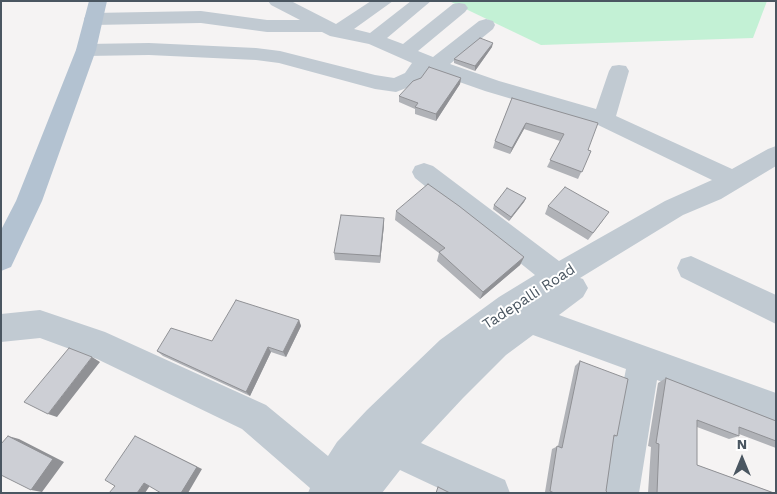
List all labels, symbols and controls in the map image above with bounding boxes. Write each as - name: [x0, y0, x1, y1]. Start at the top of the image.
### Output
- street label: Tadepalli Road: [479, 260, 579, 334]
- north arrow: [717, 434, 767, 484]
- text: N: [737, 436, 747, 452]

